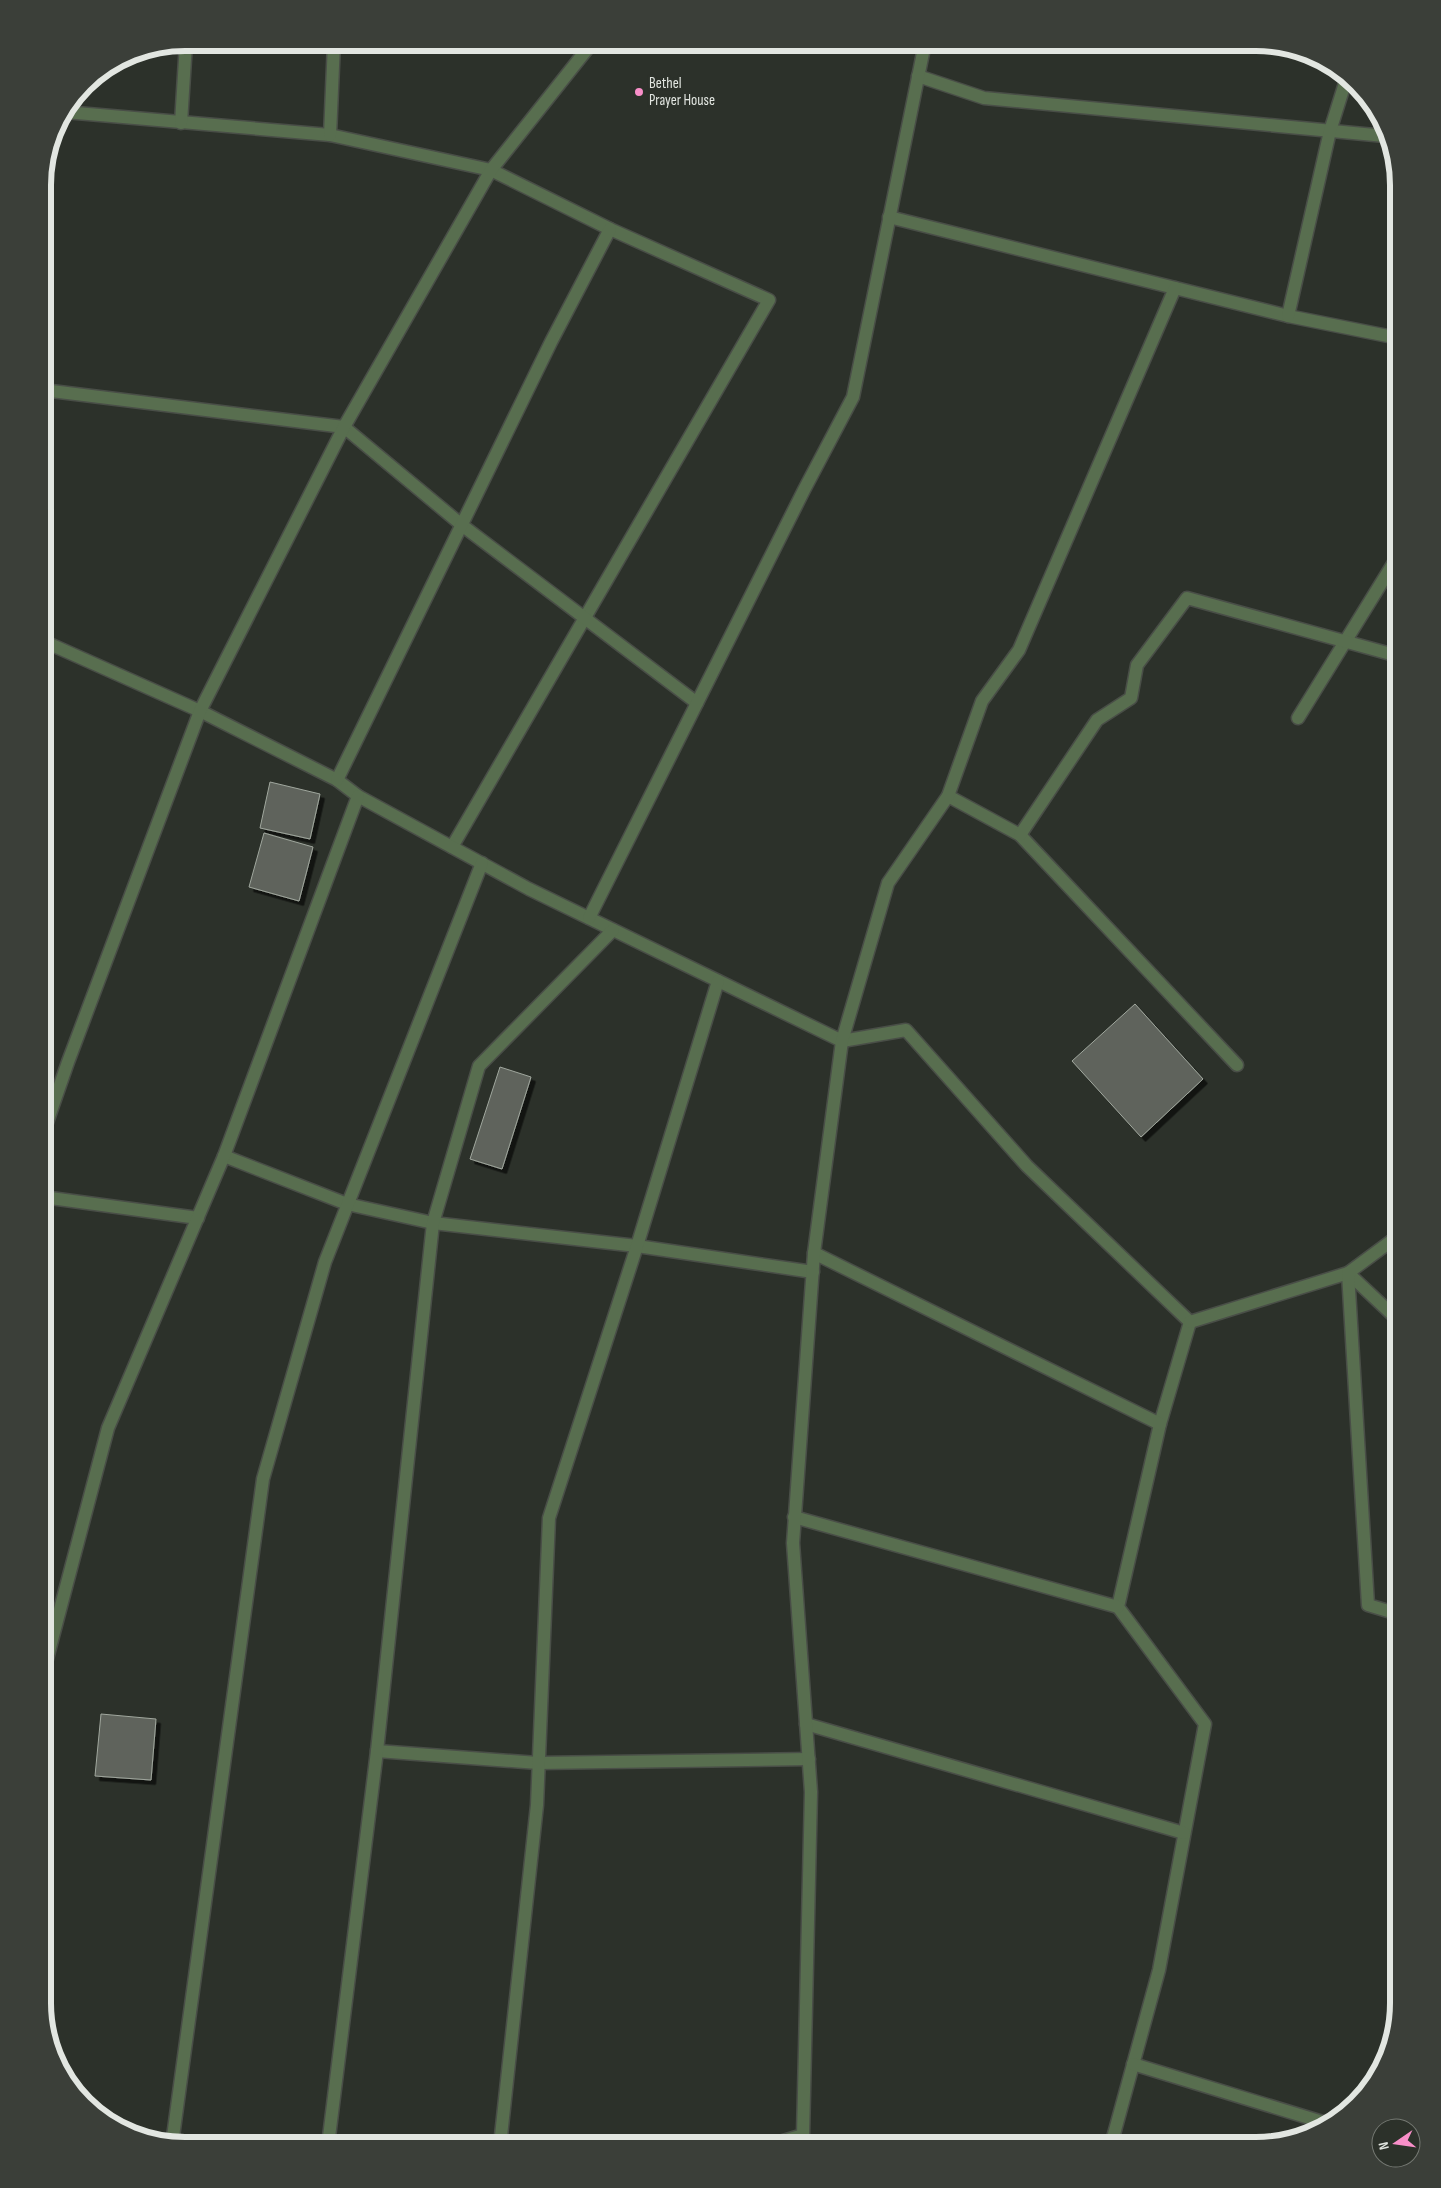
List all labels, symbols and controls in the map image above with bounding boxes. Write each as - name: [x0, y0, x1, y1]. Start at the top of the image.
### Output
- place label: Bethel Prayer House: [649, 74, 715, 110]
- marker: Bethel Prayer House: [633, 86, 645, 98]
- north arrow: [1371, 2118, 1421, 2168]
- text: N: [1375, 2140, 1393, 2151]

